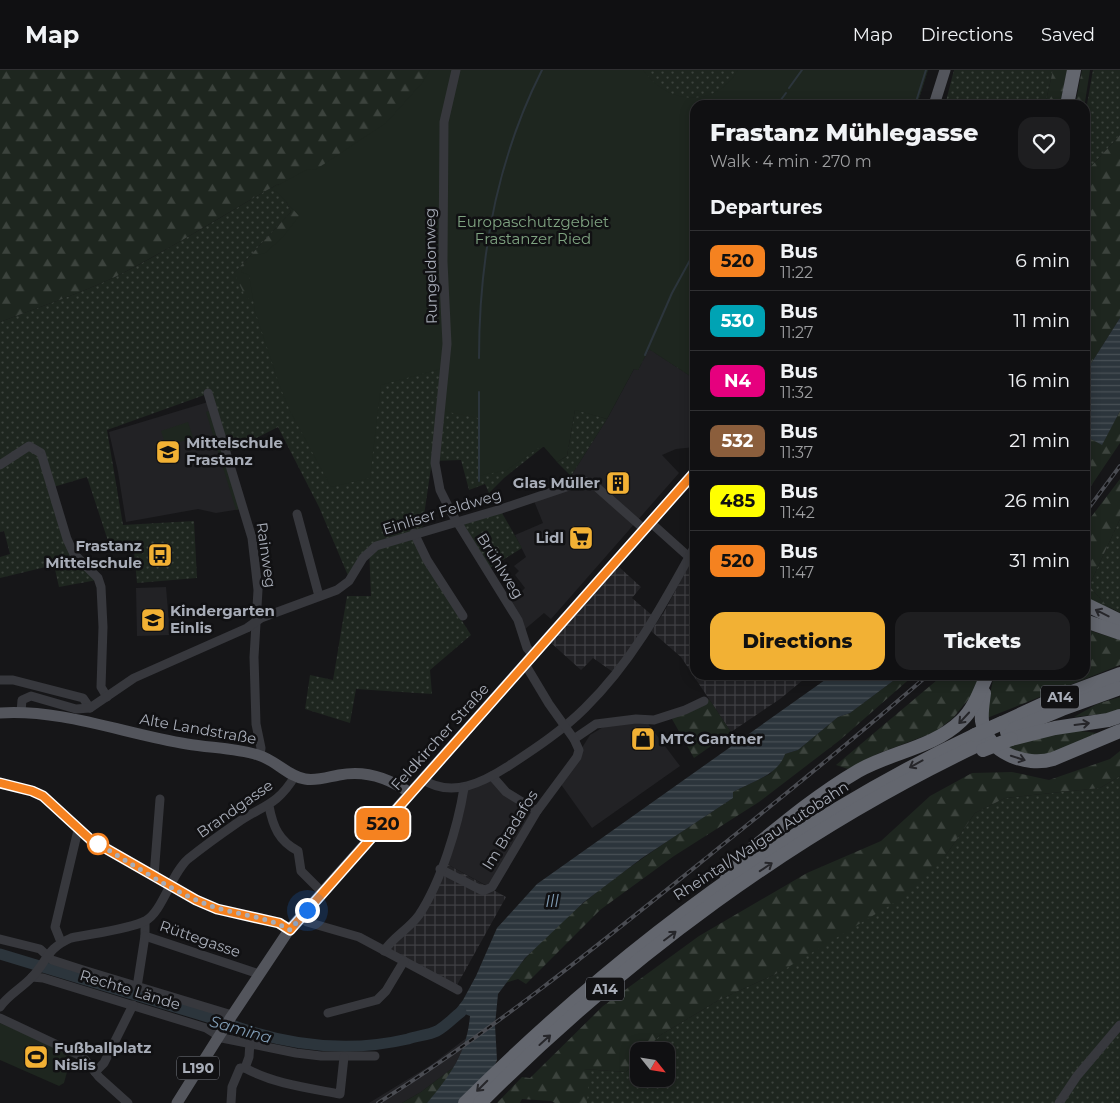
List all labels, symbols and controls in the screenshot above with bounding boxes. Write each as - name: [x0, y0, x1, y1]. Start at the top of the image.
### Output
- text: Map: [25, 20, 79, 49]
- text: Map: [853, 24, 893, 46]
- text: Directions: [921, 24, 1013, 46]
- text: Saved: [1041, 24, 1095, 46]
- button: heart: [1018, 117, 1070, 169]
- text: Frastanz Mühlegasse: [710, 118, 978, 147]
- text: Walk · 4 min · 270 m: [710, 152, 872, 171]
- text: Departures: [710, 196, 822, 219]
- street label: Rungeldonweg: [420, 208, 441, 324]
- park label: Europaschutzgebiet Frastanzer Ried: [457, 212, 609, 248]
- text: Bus: [780, 240, 818, 263]
- text: 6 min: [1015, 249, 1070, 272]
- text: 520: [721, 250, 754, 272]
- text: 11:22: [780, 263, 813, 282]
- text: Bus: [780, 300, 818, 323]
- text: 11 min: [1013, 309, 1070, 332]
- text: 530: [721, 310, 754, 332]
- text: 11:27: [780, 323, 813, 342]
- text: Bus: [780, 360, 818, 383]
- text: 16 min: [1008, 369, 1070, 392]
- text: N4: [724, 370, 751, 392]
- text: 11:32: [780, 383, 813, 402]
- text: Bus: [780, 420, 818, 443]
- text: 21 min: [1009, 429, 1070, 452]
- text: 532: [722, 430, 753, 452]
- place label: Mittelschule Frastanz: [186, 433, 283, 469]
- school or university icon: Mittelschule Frastanz: [155, 439, 181, 465]
- text: 11:37: [780, 443, 813, 462]
- building icon: Glas Müller: [605, 470, 631, 496]
- place label: Glas Müller: [513, 473, 601, 492]
- text: Bus: [780, 480, 818, 503]
- street label: Einliser Feldweg: [380, 484, 504, 539]
- text: 26 min: [1005, 489, 1070, 512]
- text: 485: [720, 490, 755, 512]
- text: 11:42: [780, 503, 815, 522]
- street label: Rainweg: [252, 521, 280, 589]
- supermarket icon: Lidl: [568, 525, 594, 551]
- place label: Lidl: [536, 528, 564, 547]
- street label: Brühlweg: [473, 529, 528, 602]
- place label: Frastanz Mittelschule: [45, 536, 142, 572]
- text: Bus: [780, 540, 818, 563]
- bus stop icon: Frastanz Mittelschule: [147, 542, 173, 568]
- text: 31 min: [1009, 549, 1070, 572]
- text: 520: [721, 550, 754, 572]
- text: 11:47: [780, 563, 814, 582]
- place label: Kindergarten Einlis: [170, 601, 275, 637]
- school or university icon: Kindergarten Einlis: [140, 607, 166, 633]
- one-way arrow: [1095, 608, 1110, 617]
- button: Directions: [710, 612, 885, 670]
- button: Tickets: [895, 612, 1070, 670]
- street label: Feldkircher Straße: [387, 679, 493, 794]
- road number: A14: [1041, 686, 1079, 708]
- street label: Alte Landstraße: [138, 709, 258, 748]
- one-way arrow: [958, 711, 970, 724]
- one-way arrow: [1074, 719, 1090, 729]
- shop icon: MTC Gantner: [630, 726, 656, 752]
- place label: MTC Gantner: [660, 729, 763, 748]
- one-way arrow: [1010, 754, 1026, 764]
- one-way arrow: [909, 760, 924, 770]
- street label: Brandgasse: [193, 775, 276, 842]
- street label: Rheintal/Walgau Autobahn: [669, 777, 852, 904]
- street label: Im Bradafos: [478, 786, 542, 873]
- line badge: 520: [354, 808, 412, 840]
- text: 520: [366, 813, 400, 835]
- unlabelled marker: [87, 833, 109, 855]
- one-way arrow: [759, 862, 773, 872]
- water label: Ill: [545, 892, 559, 911]
- your location: [295, 898, 320, 923]
- street label: Rüttegasse: [157, 916, 243, 961]
- one-way arrow: [663, 930, 676, 941]
- street label: Rechte Lände: [78, 965, 183, 1014]
- road number: A14: [586, 978, 624, 1001]
- water label: Samina: [208, 1012, 274, 1047]
- one-way arrow: [539, 1034, 552, 1046]
- place label: Fußballplatz Nislis: [54, 1038, 151, 1074]
- north arrow: [630, 1042, 675, 1088]
- map controls: [630, 1042, 675, 1087]
- sports icon: Fußballplatz Nislis: [23, 1044, 49, 1070]
- road number: L190: [177, 1056, 219, 1080]
- one-way arrow: [476, 1080, 488, 1092]

